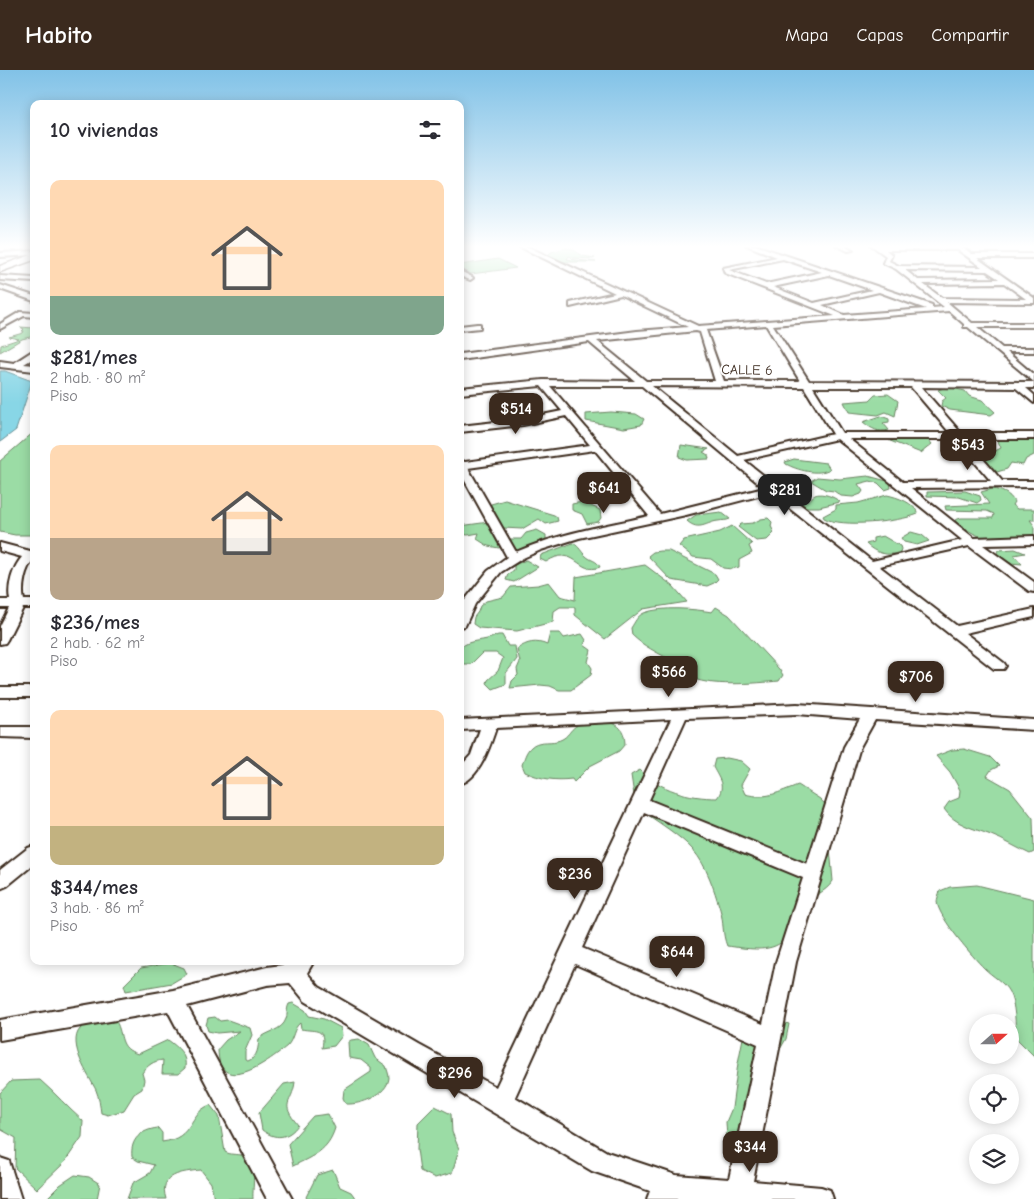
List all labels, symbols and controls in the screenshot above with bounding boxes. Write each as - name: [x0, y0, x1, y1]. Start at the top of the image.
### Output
- text: Habito: [25, 21, 92, 49]
- text: Mapa: [785, 25, 828, 46]
- text: Capas: [856, 25, 903, 46]
- text: Compartir: [931, 25, 1009, 46]
- icon: filters: [416, 116, 444, 144]
- text: 10 viviendas: [50, 118, 158, 142]
- icon: home: [202, 213, 292, 303]
- text: $281/mes: [50, 345, 137, 369]
- street label: CALLE 6: [721, 361, 773, 379]
- text: 2 hab. · 80 m²: [50, 369, 145, 387]
- text: Piso: [50, 387, 78, 405]
- pin: $514: [486, 392, 546, 435]
- text: $514: [500, 400, 532, 418]
- pin: $543: [938, 428, 998, 471]
- text: $543: [951, 436, 985, 454]
- pin: $641: [574, 472, 634, 514]
- pin: $281: [755, 474, 815, 516]
- icon: home: [202, 478, 292, 568]
- text: $641: [588, 479, 620, 497]
- text: $281: [769, 481, 801, 499]
- text: $236/mes: [50, 610, 140, 634]
- text: 2 hab. · 62 m²: [50, 634, 144, 652]
- text: Piso: [50, 652, 78, 670]
- pin: $566: [639, 656, 699, 698]
- pin: $706: [886, 660, 946, 703]
- text: $566: [652, 663, 686, 681]
- text: $706: [899, 668, 933, 686]
- icon: home: [202, 743, 292, 833]
- pin: $236: [545, 858, 605, 900]
- text: $236: [558, 865, 592, 883]
- text: $344/mes: [50, 875, 138, 899]
- text: 3 hab. · 86 m²: [50, 899, 144, 917]
- text: Piso: [50, 917, 78, 935]
- pin: $644: [647, 936, 707, 978]
- text: $644: [660, 943, 694, 961]
- north arrow: [969, 1014, 1019, 1064]
- map controls: [969, 1014, 1019, 1184]
- pin: $296: [425, 1056, 485, 1099]
- text: $296: [438, 1064, 472, 1082]
- button: locate: [969, 1074, 1019, 1124]
- pin: $344: [720, 1130, 780, 1173]
- button: layers: [969, 1134, 1019, 1184]
- text: $344: [734, 1138, 766, 1156]

